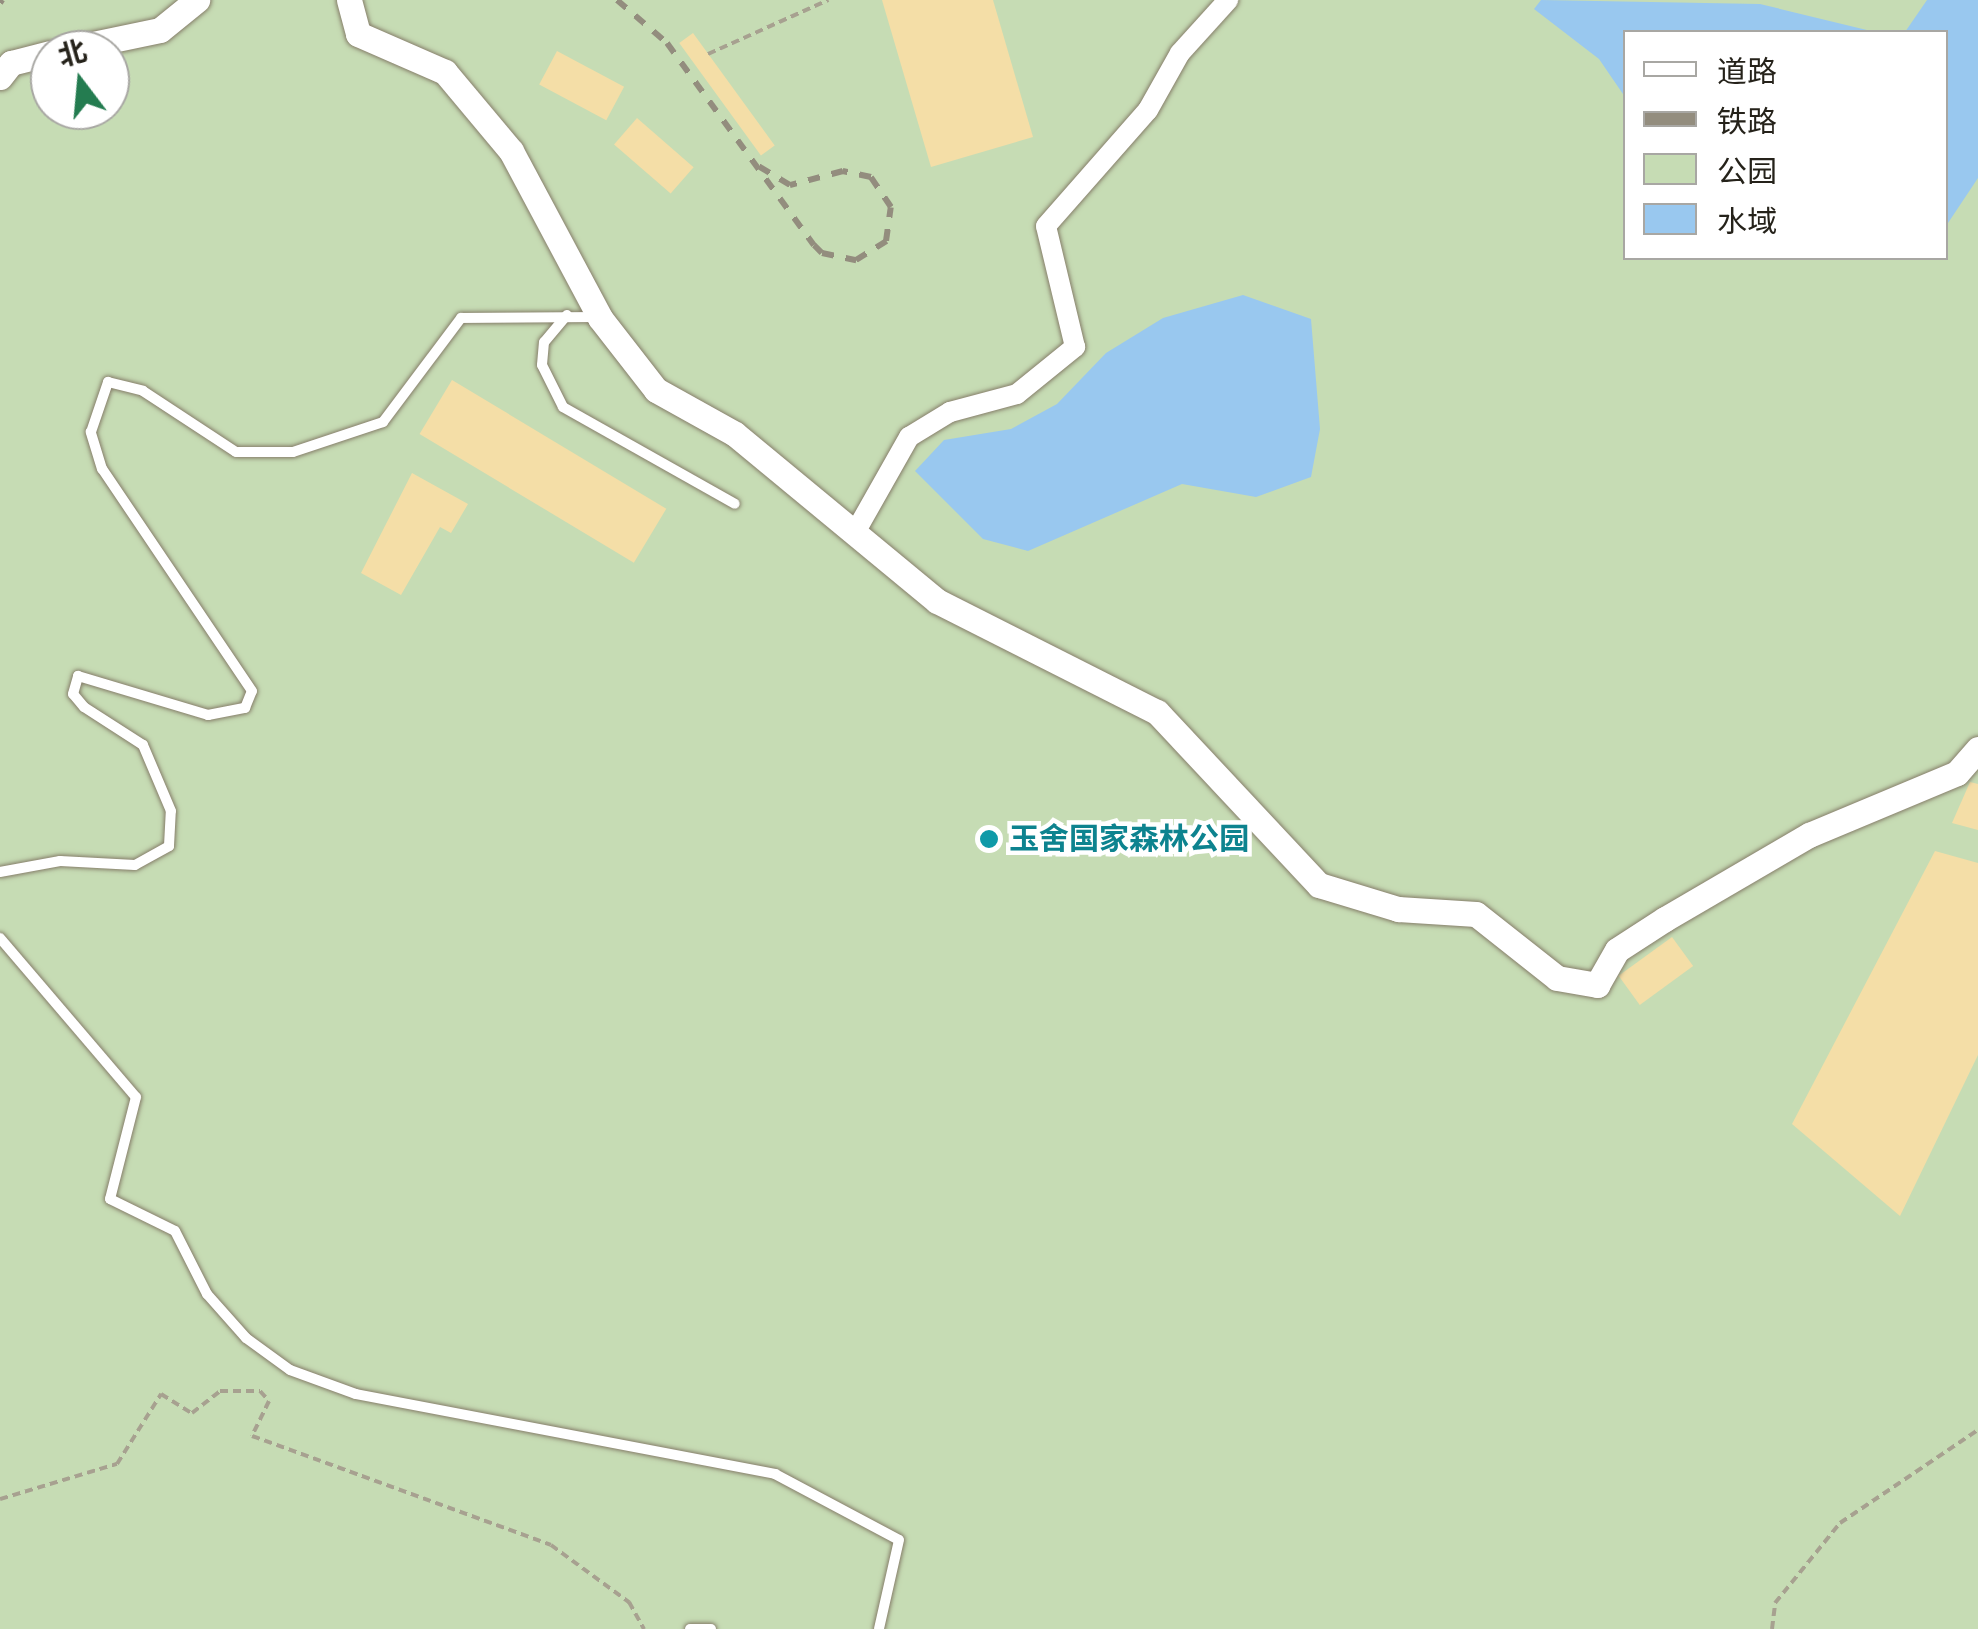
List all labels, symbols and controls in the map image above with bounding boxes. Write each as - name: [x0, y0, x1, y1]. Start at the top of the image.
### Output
- north arrow: [30, 30, 130, 130]
- legend: [1623, 30, 1948, 260]
- text: 北: [54, 33, 90, 73]
- text: 道路: [1717, 53, 1777, 90]
- text: 铁路: [1717, 103, 1777, 140]
- text: 公园: [1717, 153, 1777, 190]
- text: 水域: [1717, 203, 1777, 240]
- place label: 玉舍国家森林公园: [1009, 821, 1249, 857]
- marker: 玉舍国家森林公园: [978, 828, 1000, 850]

